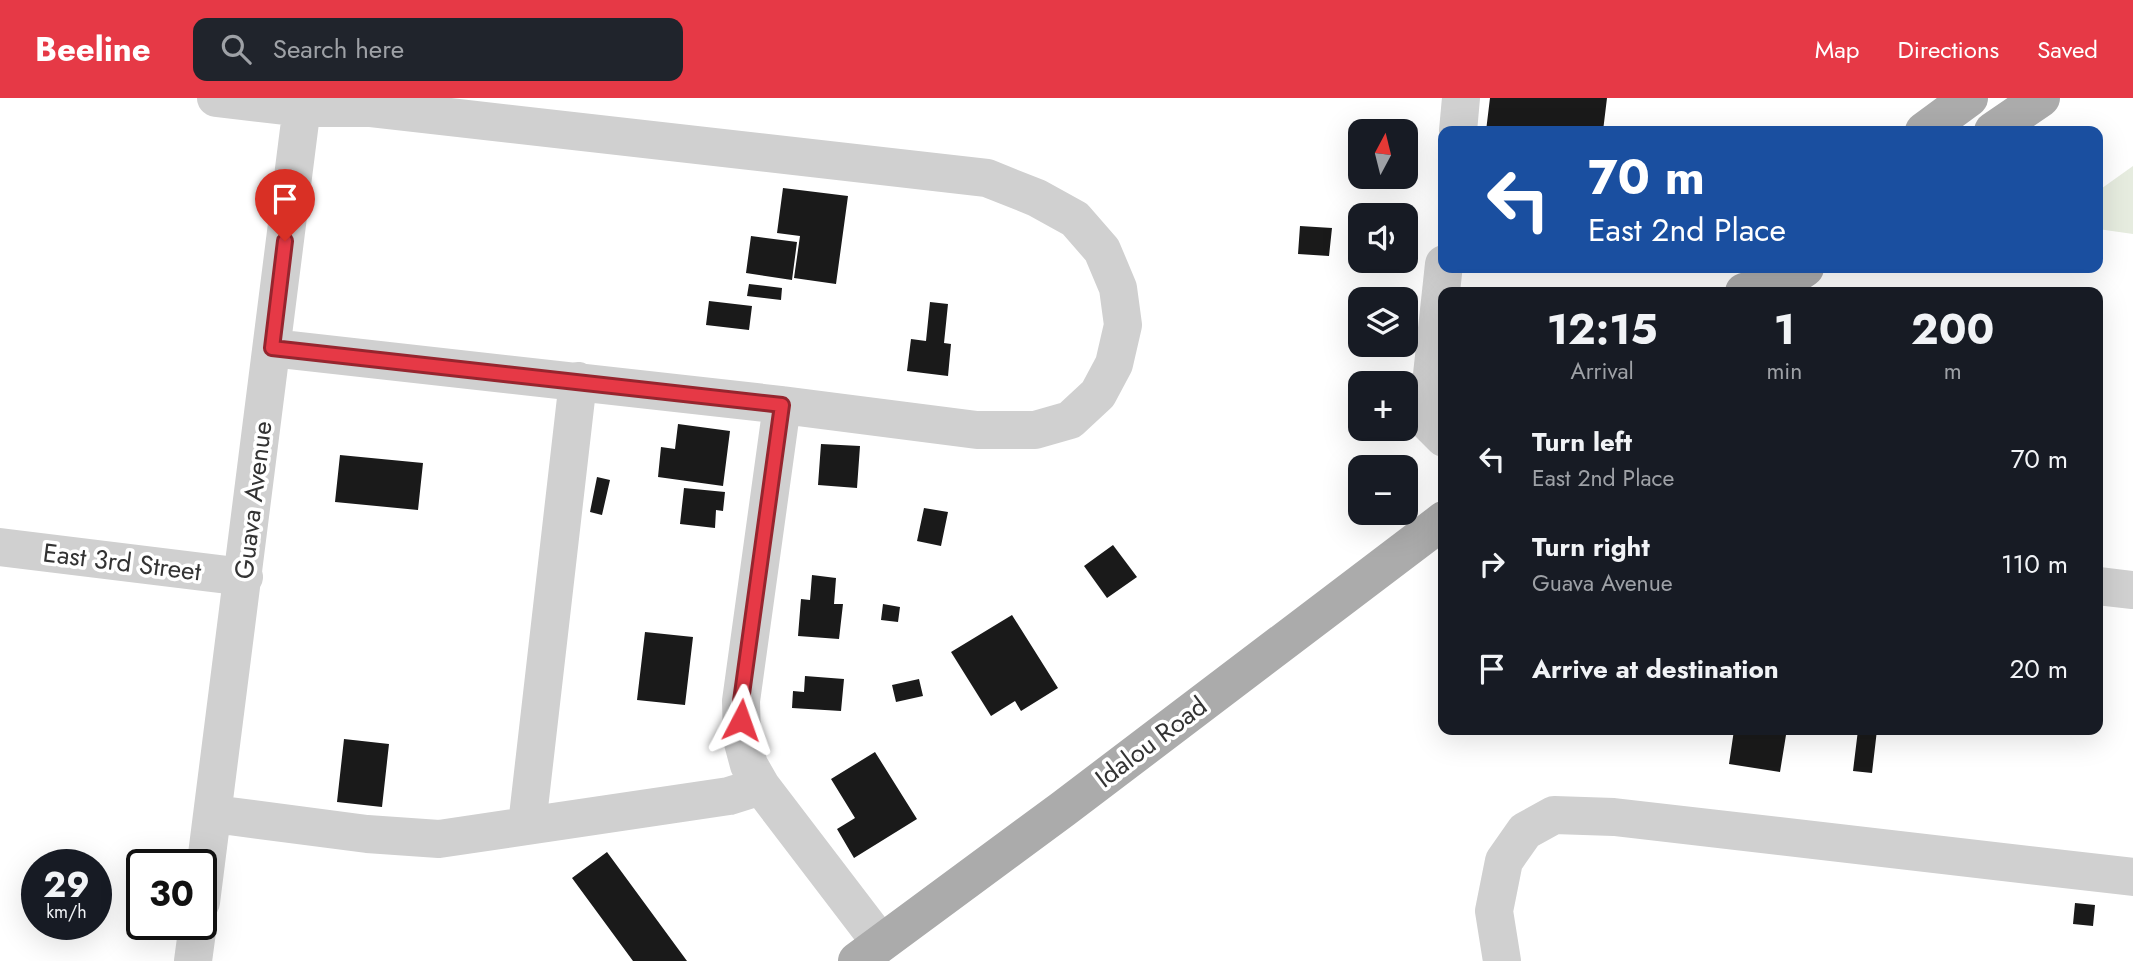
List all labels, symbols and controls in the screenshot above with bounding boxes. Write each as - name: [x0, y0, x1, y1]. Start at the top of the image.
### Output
- search box: [193, 18, 683, 81]
- text: Beeline: [35, 26, 151, 73]
- icon: search: [217, 30, 255, 68]
- text: Search here: [273, 30, 404, 68]
- text: Map: [1815, 32, 1860, 67]
- text: Directions: [1898, 32, 1999, 67]
- text: Saved: [2037, 32, 2098, 67]
- north arrow: [1348, 119, 1418, 189]
- map controls: [1348, 119, 1418, 525]
- text: 70 m: [1588, 142, 1705, 212]
- icon: left: [1473, 154, 1564, 245]
- pin: [255, 169, 315, 241]
- icon: arrive: [266, 180, 304, 218]
- button: sound: [1348, 203, 1418, 273]
- text: East 2nd Place: [1588, 207, 1786, 253]
- button: layers: [1348, 287, 1418, 357]
- text: 12:15: [1547, 299, 1658, 360]
- text: 1: [1774, 299, 1795, 360]
- text: 200: [1911, 299, 1994, 360]
- text: Arrival: [1570, 354, 1634, 388]
- text: min: [1766, 354, 1802, 388]
- text: m: [1944, 354, 1962, 388]
- button: +: [1348, 371, 1418, 441]
- street label: Guava Avenue: [224, 419, 282, 581]
- text: Turn left: [1532, 423, 1632, 461]
- icon: left: [1473, 440, 1511, 478]
- text: 70 m: [2011, 440, 2068, 478]
- button: −: [1348, 455, 1418, 525]
- text: East 2nd Place: [1532, 461, 1674, 495]
- text: Turn right: [1532, 528, 1650, 566]
- street label: East 3rd Street: [41, 533, 204, 591]
- icon: right: [1473, 545, 1511, 583]
- text: 110 m: [2001, 545, 2068, 583]
- text: Guava Avenue: [1532, 566, 1673, 600]
- icon: arrive: [1473, 650, 1511, 688]
- text: Arrive at destination: [1532, 650, 1779, 688]
- text: 20 m: [2010, 650, 2068, 688]
- position arrow: [704, 683, 778, 757]
- street label: Idalou Road: [1087, 687, 1215, 797]
- speed limit sign: 30: [126, 849, 217, 940]
- text: 29: [43, 860, 90, 910]
- text: km/h: [46, 899, 87, 925]

